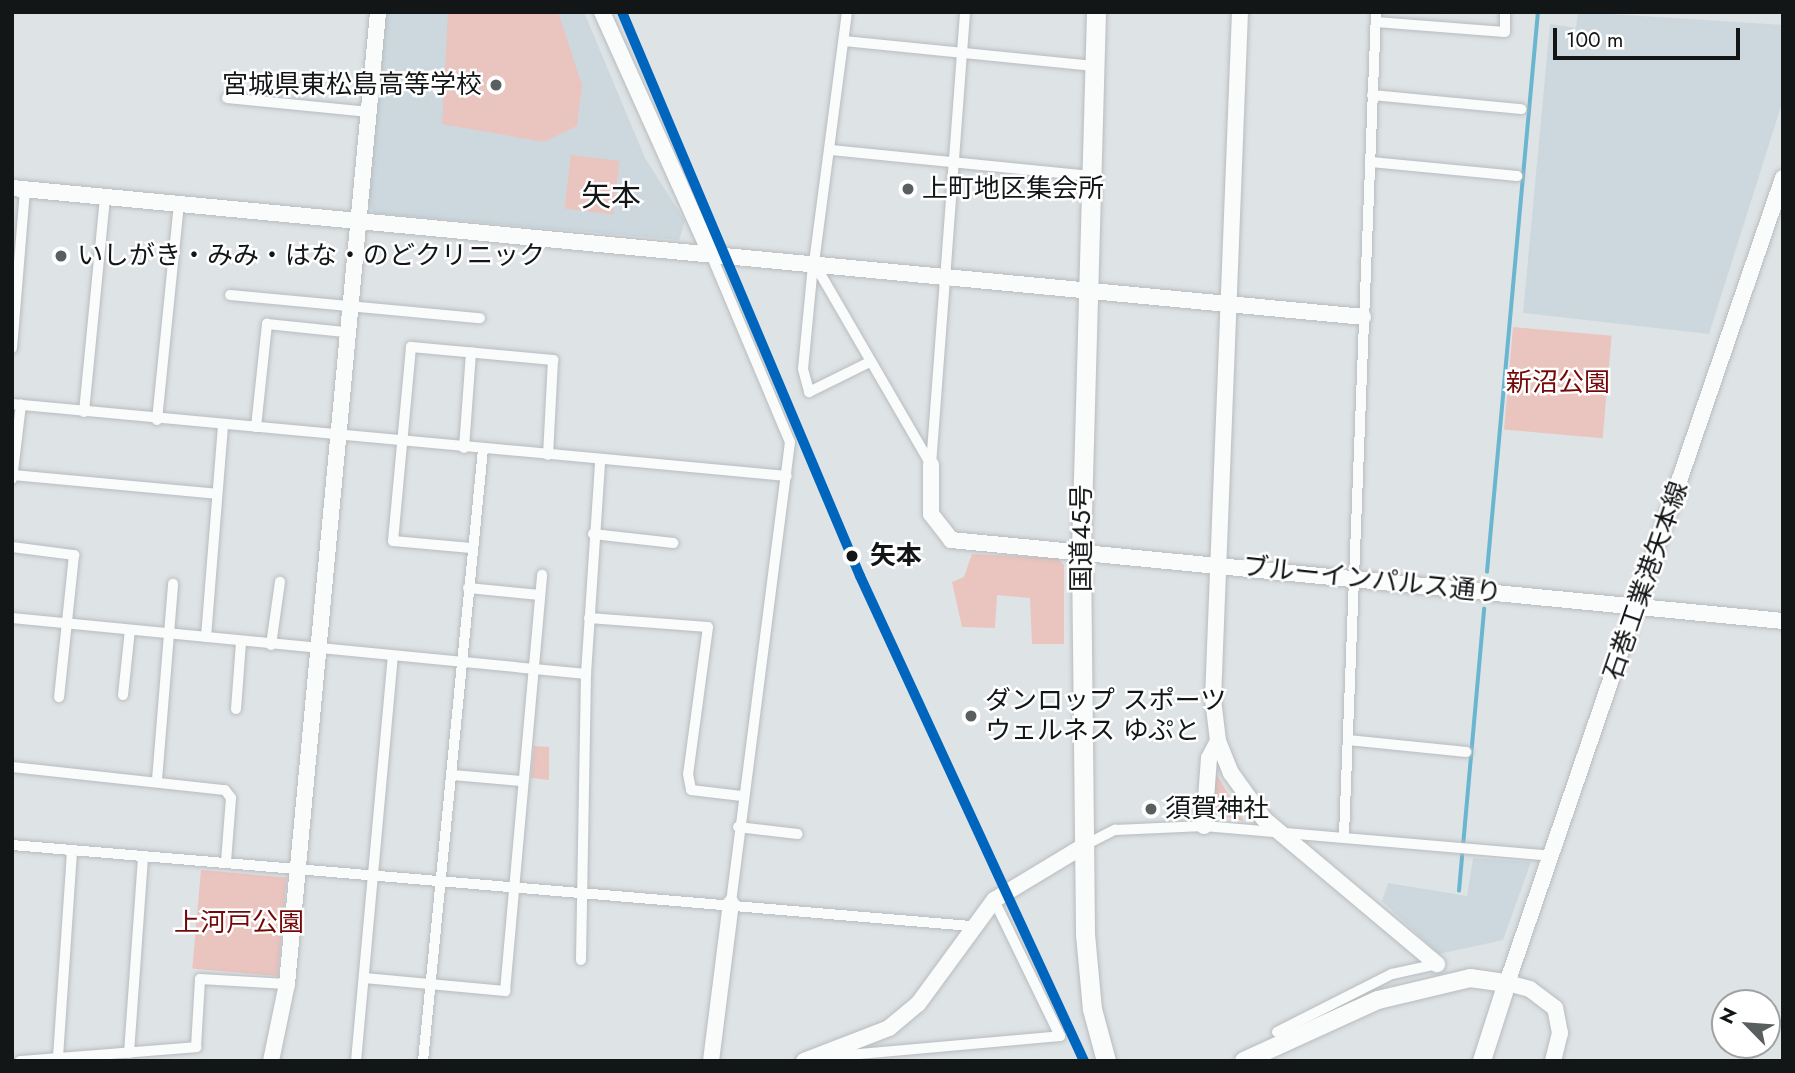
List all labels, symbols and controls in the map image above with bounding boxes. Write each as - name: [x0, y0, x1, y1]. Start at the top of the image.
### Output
- scale bar: [1557, 14, 1744, 58]
- text: 100 m: [1566, 25, 1623, 55]
- place label: 宮城県東松島高等学校: [222, 69, 482, 101]
- marker: 宮城県東松島高等学校: [488, 77, 504, 93]
- place label: 上町地区集会所: [922, 173, 1104, 205]
- district label: 矢本: [581, 178, 641, 214]
- marker: 上町地区集会所: [900, 181, 916, 197]
- place label: いしがき・みみ・はな・のどクリニック: [77, 240, 545, 272]
- marker: いしがき・みみ・はな・のどクリニック: [51, 246, 71, 266]
- park label: 新沼公園: [1506, 367, 1610, 399]
- street label: 石巻工業港矢本線: [1597, 478, 1695, 684]
- street label: 国道45号: [1066, 484, 1098, 592]
- place label: 矢本: [870, 540, 922, 572]
- marker: 矢本: [841, 545, 863, 567]
- street label: ブルーインパルス通り: [1241, 551, 1503, 609]
- place label: ダンロップ スポーツ ウェルネス ゆぷと: [985, 685, 1227, 746]
- marker: ダンロップ スポーツ ウェルネス ゆぷと: [963, 708, 979, 724]
- place label: 須賀神社: [1165, 793, 1269, 825]
- marker: 須賀神社: [1143, 801, 1159, 817]
- park label: 上河戸公園: [174, 907, 304, 939]
- north arrow: [1711, 989, 1781, 1059]
- text: N: [1713, 1003, 1744, 1028]

